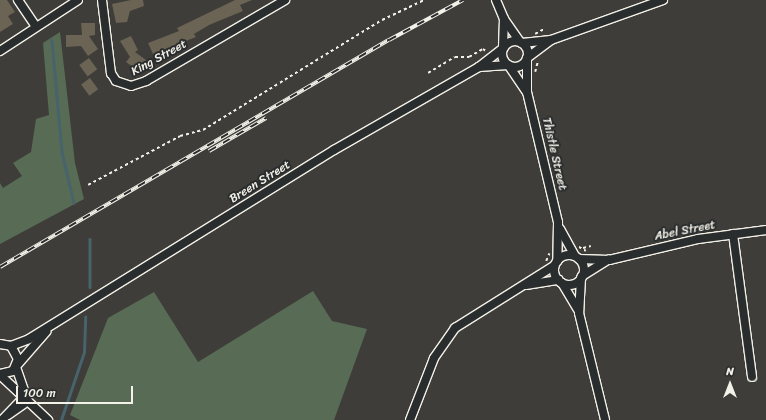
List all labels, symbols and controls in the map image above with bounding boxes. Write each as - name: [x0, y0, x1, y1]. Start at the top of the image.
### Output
- street label: King Street: [129, 37, 189, 79]
- street label: Thistle Street: [539, 116, 569, 192]
- street label: Breen Street: [227, 158, 293, 206]
- street label: Abel Street: [653, 218, 717, 244]
- text: N: [726, 362, 734, 381]
- north arrow: [710, 364, 750, 404]
- scale bar: [18, 378, 135, 404]
- text: 100 m: [23, 382, 56, 404]

